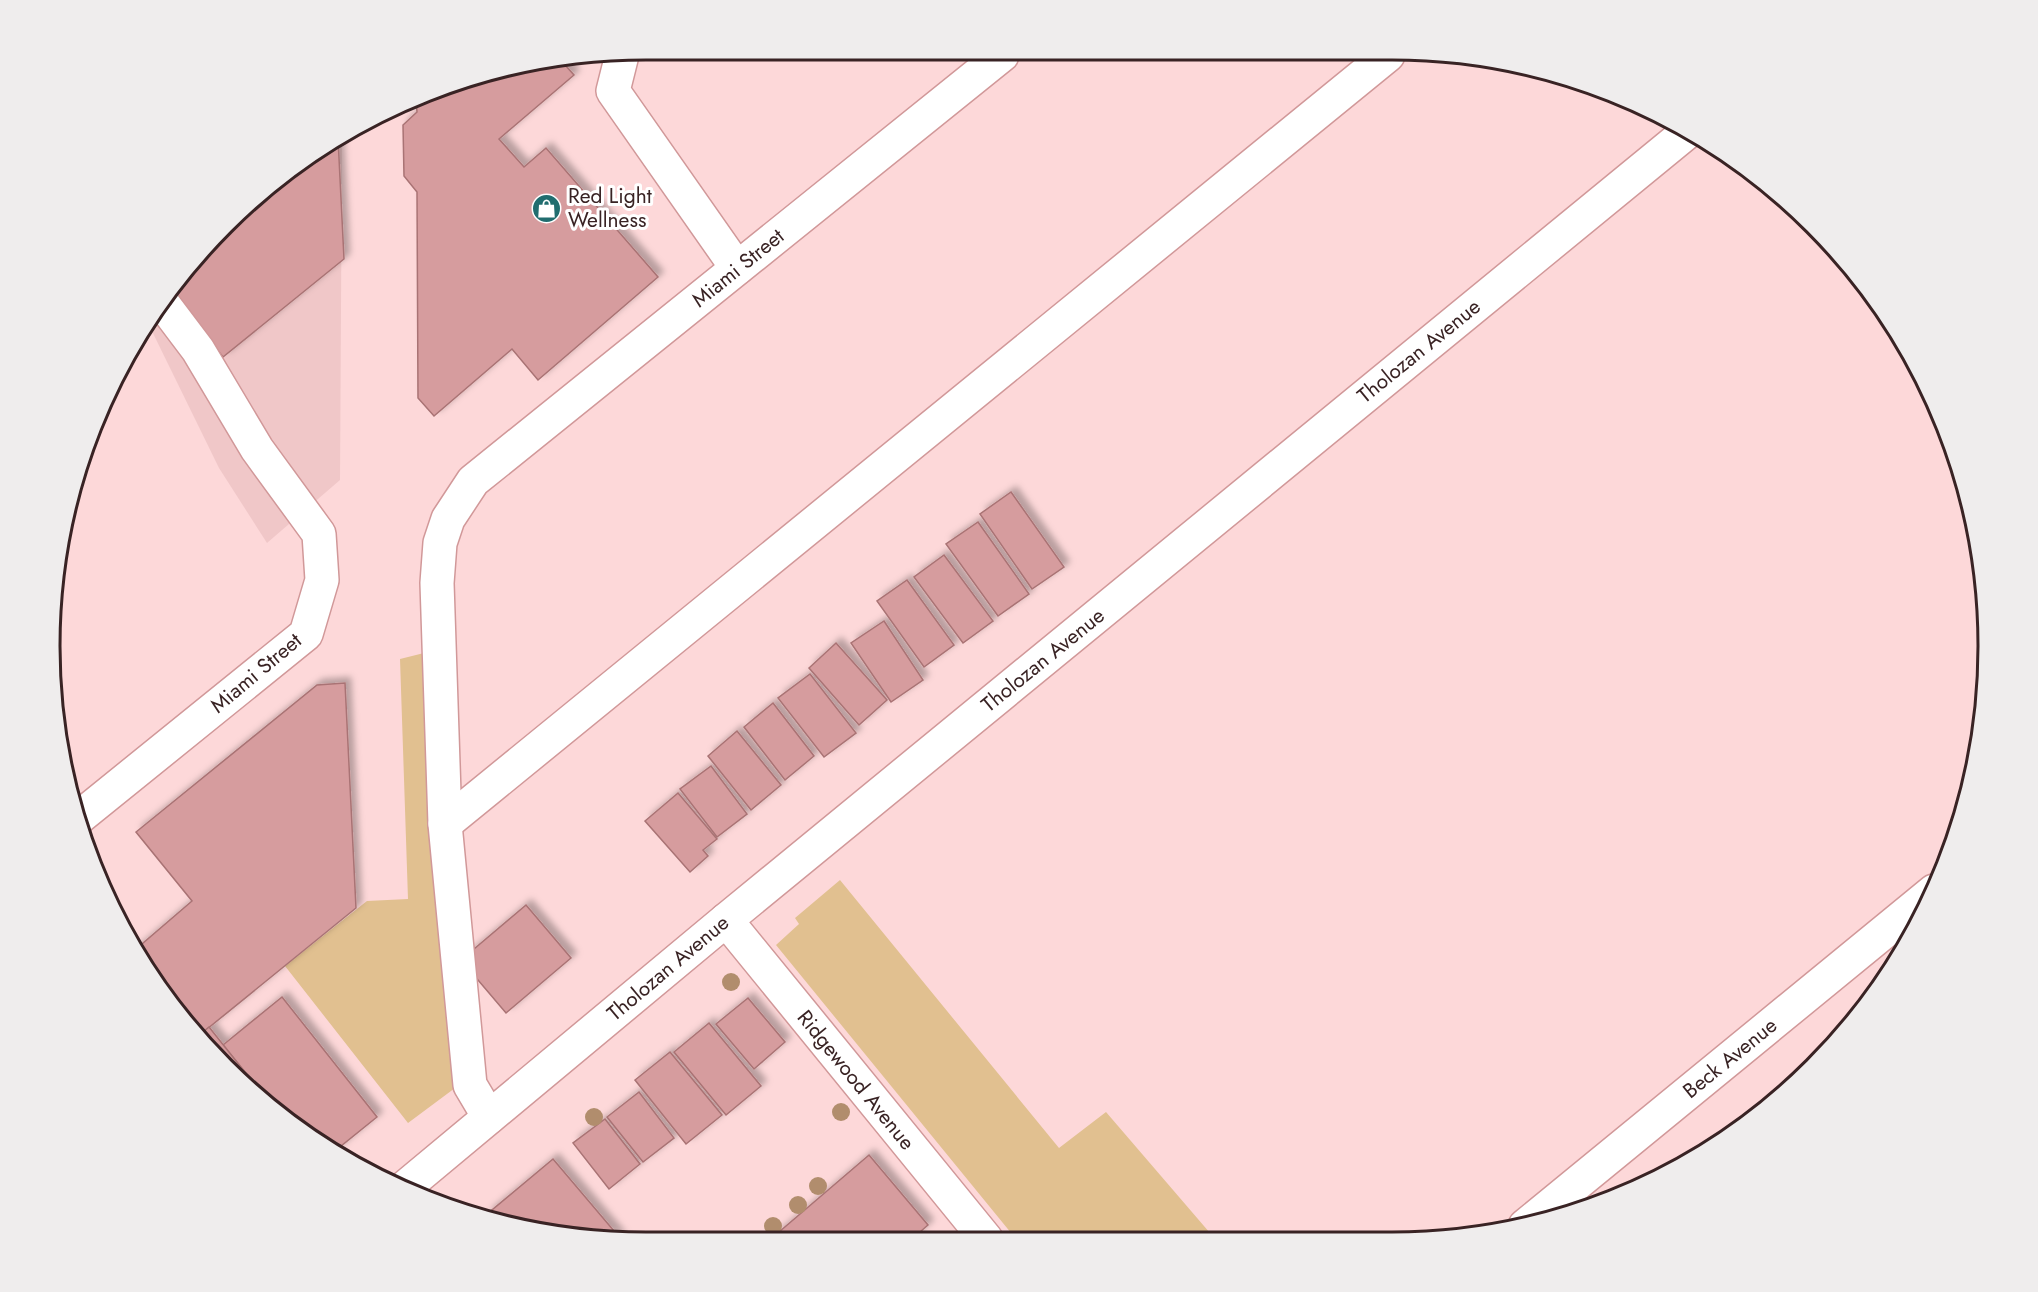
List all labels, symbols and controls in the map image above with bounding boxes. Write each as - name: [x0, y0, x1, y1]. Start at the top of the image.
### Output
- place label: Red Light Wellness: [568, 181, 652, 235]
- shop icon: Red Light Wellness: [531, 192, 563, 224]
- street label: Miami Street: [685, 221, 791, 315]
- street label: Tholozan Avenue: [1351, 292, 1487, 410]
- street label: Tholozan Avenue: [975, 601, 1111, 719]
- street label: Miami Street: [204, 626, 308, 720]
- street label: Tholozan Avenue: [601, 908, 736, 1028]
- street label: Ridgewood Avenue: [790, 1004, 922, 1157]
- street label: Beck Avenue: [1676, 1011, 1784, 1105]

